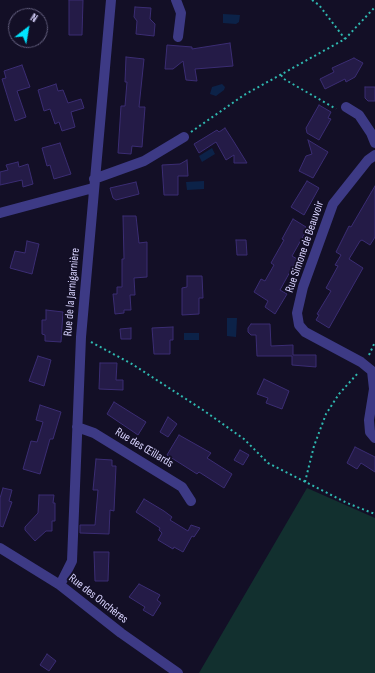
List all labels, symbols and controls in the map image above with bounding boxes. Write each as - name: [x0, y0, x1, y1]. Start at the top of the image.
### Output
- north arrow: [8, 8, 48, 48]
- text: N: [28, 11, 40, 25]
- street label: Rue Simone de Beauvoir: [283, 199, 327, 295]
- street label: Rue de la Jarnigarnière: [61, 247, 83, 337]
- street label: Rue des Œillards: [112, 425, 176, 471]
- street label: Rue des Onchères: [65, 571, 131, 627]

